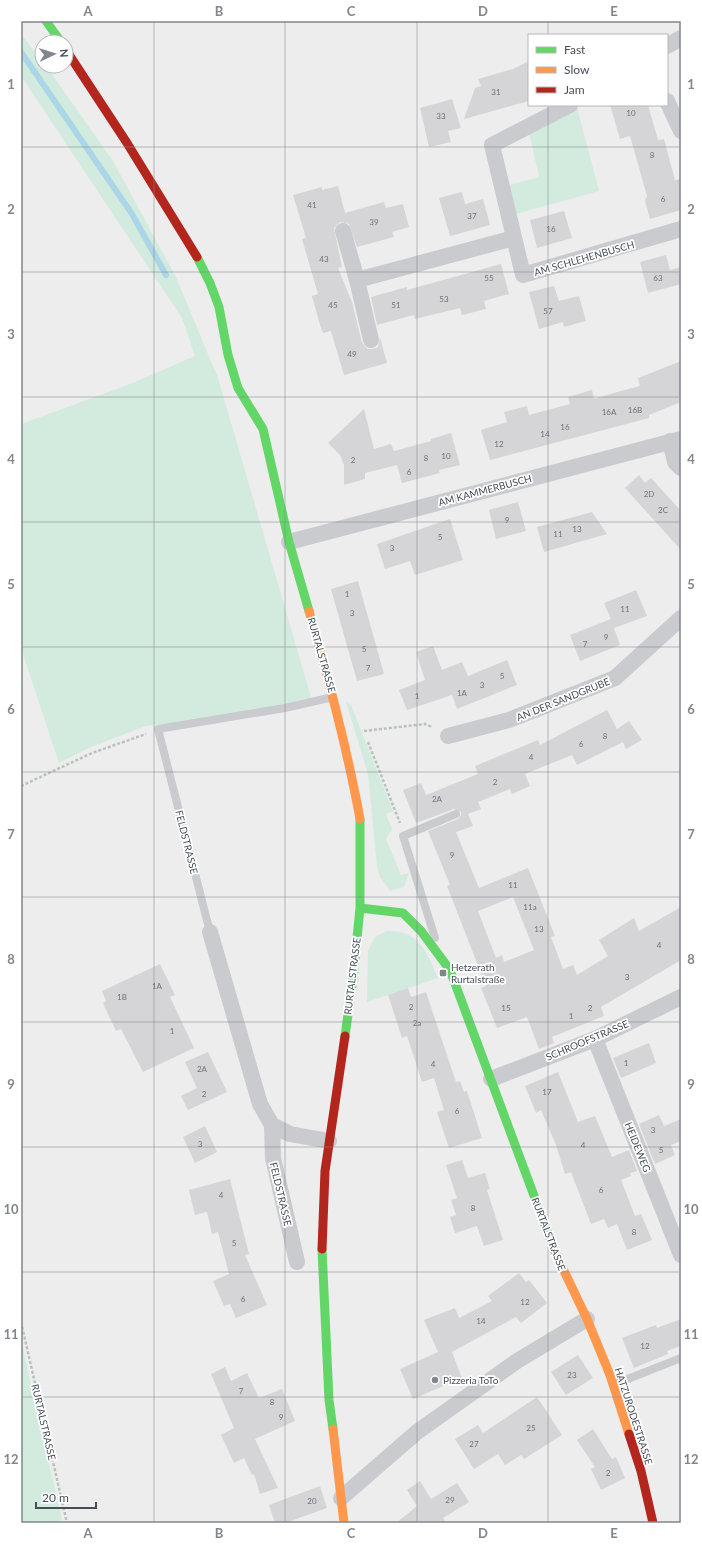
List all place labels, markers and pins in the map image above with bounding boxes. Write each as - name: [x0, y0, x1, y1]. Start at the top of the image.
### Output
- place label: Hetzerath Rurtalstraße: [451, 961, 505, 985]
- marker: Hetzerath Rurtalstraße: [438, 968, 448, 978]
- place label: Pizzeria ToTo: [443, 1374, 499, 1386]
- marker: Pizzeria ToTo: [430, 1375, 440, 1385]

